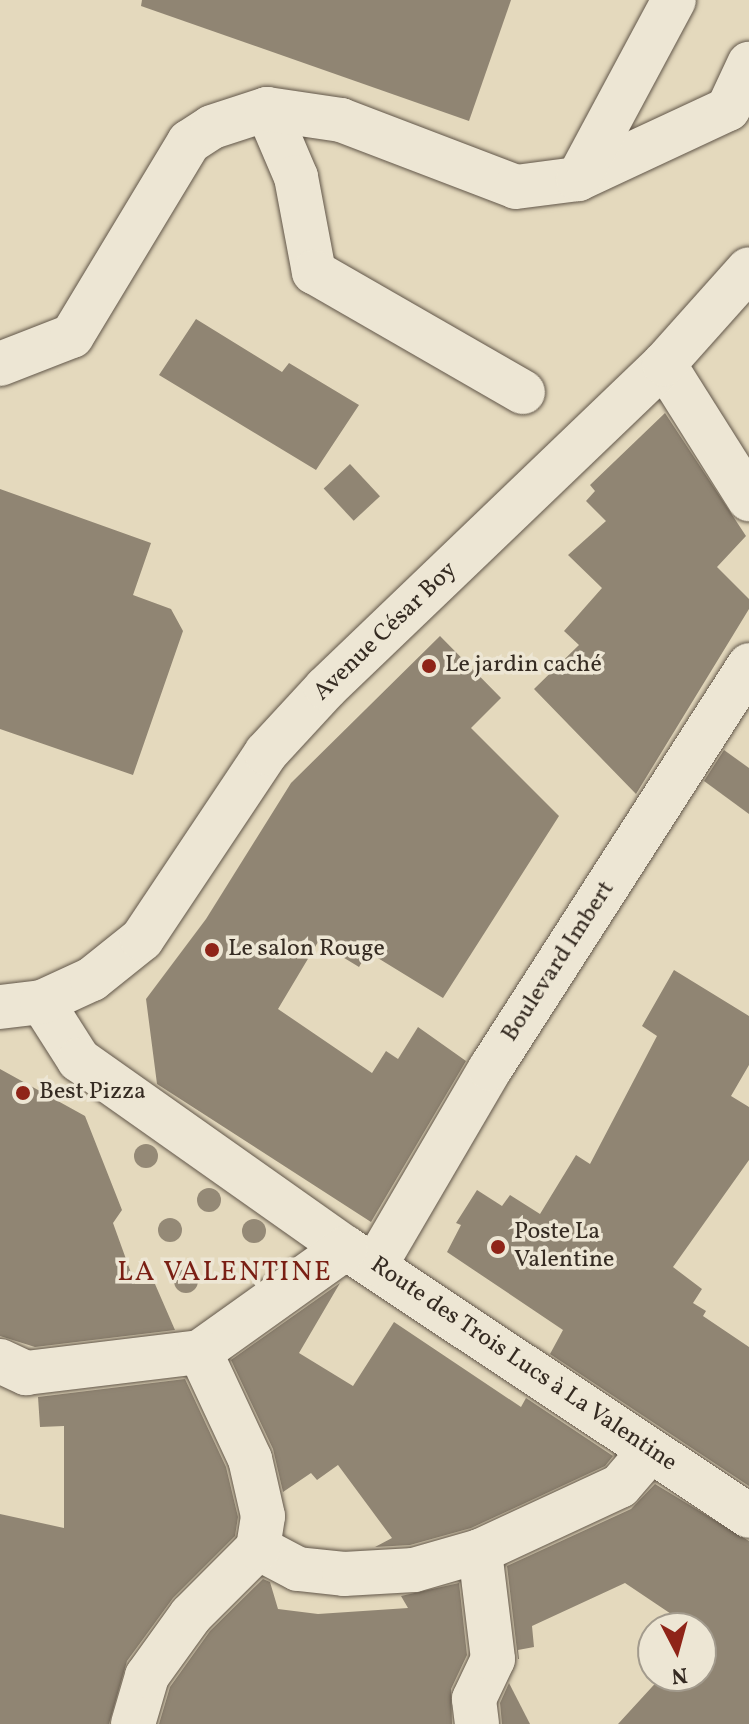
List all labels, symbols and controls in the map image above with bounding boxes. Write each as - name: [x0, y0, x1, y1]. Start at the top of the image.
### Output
- street label: Avenue César Boy: [308, 556, 464, 708]
- place label: Le jardin caché: [445, 652, 602, 680]
- marker: Le jardin caché: [420, 657, 438, 675]
- street label: Boulevard Imbert: [496, 876, 622, 1048]
- place label: Le salon Rouge: [228, 936, 385, 964]
- marker: Le salon Rouge: [203, 941, 221, 959]
- place label: Best Pizza: [39, 1079, 146, 1107]
- marker: Best Pizza: [14, 1084, 32, 1102]
- place label: Poste La Valentine: [514, 1219, 614, 1275]
- marker: Poste La Valentine: [489, 1238, 507, 1256]
- street label: Route des Trois Lucs à La Valentine: [364, 1251, 682, 1479]
- district label: LA VALENTINE: [117, 1256, 333, 1290]
- north arrow: [637, 1612, 717, 1692]
- text: N: [670, 1658, 689, 1691]

